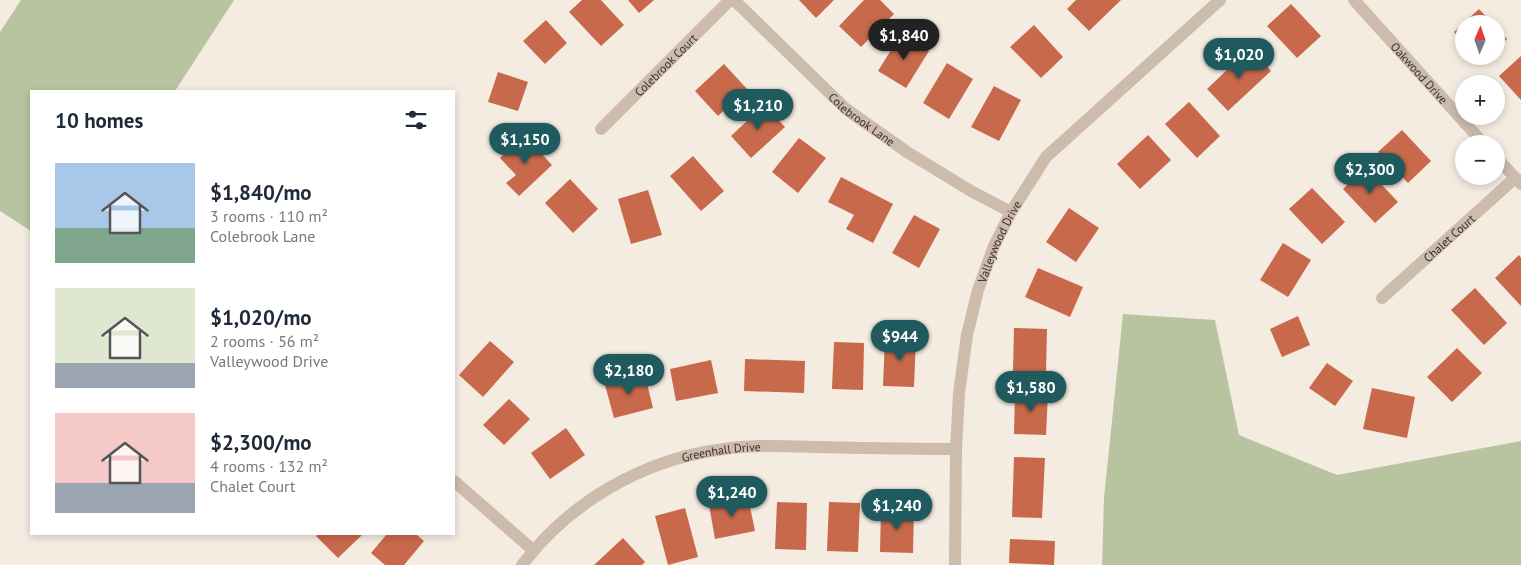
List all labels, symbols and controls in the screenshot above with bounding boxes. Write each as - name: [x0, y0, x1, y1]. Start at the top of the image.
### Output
- north arrow: [1455, 15, 1505, 65]
- map controls: [1455, 15, 1505, 185]
- pin: $1,840: [863, 18, 945, 61]
- text: $1,840: [879, 25, 929, 45]
- street label: Colebrook Court: [631, 30, 700, 99]
- pin: $1,020: [1198, 38, 1280, 80]
- street label: Oakwood Drive: [1388, 39, 1451, 107]
- text: $1,020: [1214, 44, 1264, 64]
- button: +: [1455, 75, 1505, 125]
- pin: $1,210: [717, 88, 799, 131]
- street label: Colebrook Lane: [826, 89, 898, 149]
- text: $1,210: [733, 95, 783, 115]
- icon: filters: [402, 106, 430, 134]
- text: 10 homes: [55, 107, 143, 134]
- pin: $1,150: [484, 122, 566, 165]
- text: $1,150: [500, 129, 550, 149]
- button: −: [1455, 135, 1505, 185]
- pin: $2,300: [1329, 152, 1411, 195]
- text: $2,300: [1345, 159, 1395, 179]
- text: $1,840/mo: [210, 179, 312, 206]
- icon: home: [95, 183, 155, 243]
- street label: Valleywood Drive: [974, 197, 1024, 285]
- text: 3 rooms · 110 m²: [210, 206, 328, 226]
- street label: Chalet Court: [1420, 211, 1478, 265]
- text: Colebrook Lane: [210, 226, 315, 246]
- text: $1,020/mo: [210, 304, 312, 331]
- icon: home: [95, 308, 155, 368]
- pin: $944: [870, 320, 930, 362]
- text: $944: [882, 326, 918, 346]
- text: 2 rooms · 56 m²: [210, 331, 319, 351]
- text: Valleywood Drive: [210, 351, 328, 371]
- pin: $2,180: [588, 354, 670, 396]
- text: $2,180: [604, 360, 654, 380]
- pin: $1,580: [990, 370, 1072, 413]
- text: $1,580: [1006, 377, 1056, 397]
- text: $2,300/mo: [210, 429, 312, 456]
- icon: home: [95, 433, 155, 493]
- street label: Greenhall Drive: [680, 438, 761, 465]
- text: 4 rooms · 132 m²: [210, 456, 328, 476]
- text: Chalet Court: [210, 476, 295, 496]
- pin: $1,240: [691, 476, 773, 518]
- text: $1,240: [707, 482, 757, 502]
- pin: $1,240: [856, 488, 938, 531]
- text: $1,240: [872, 495, 922, 515]

